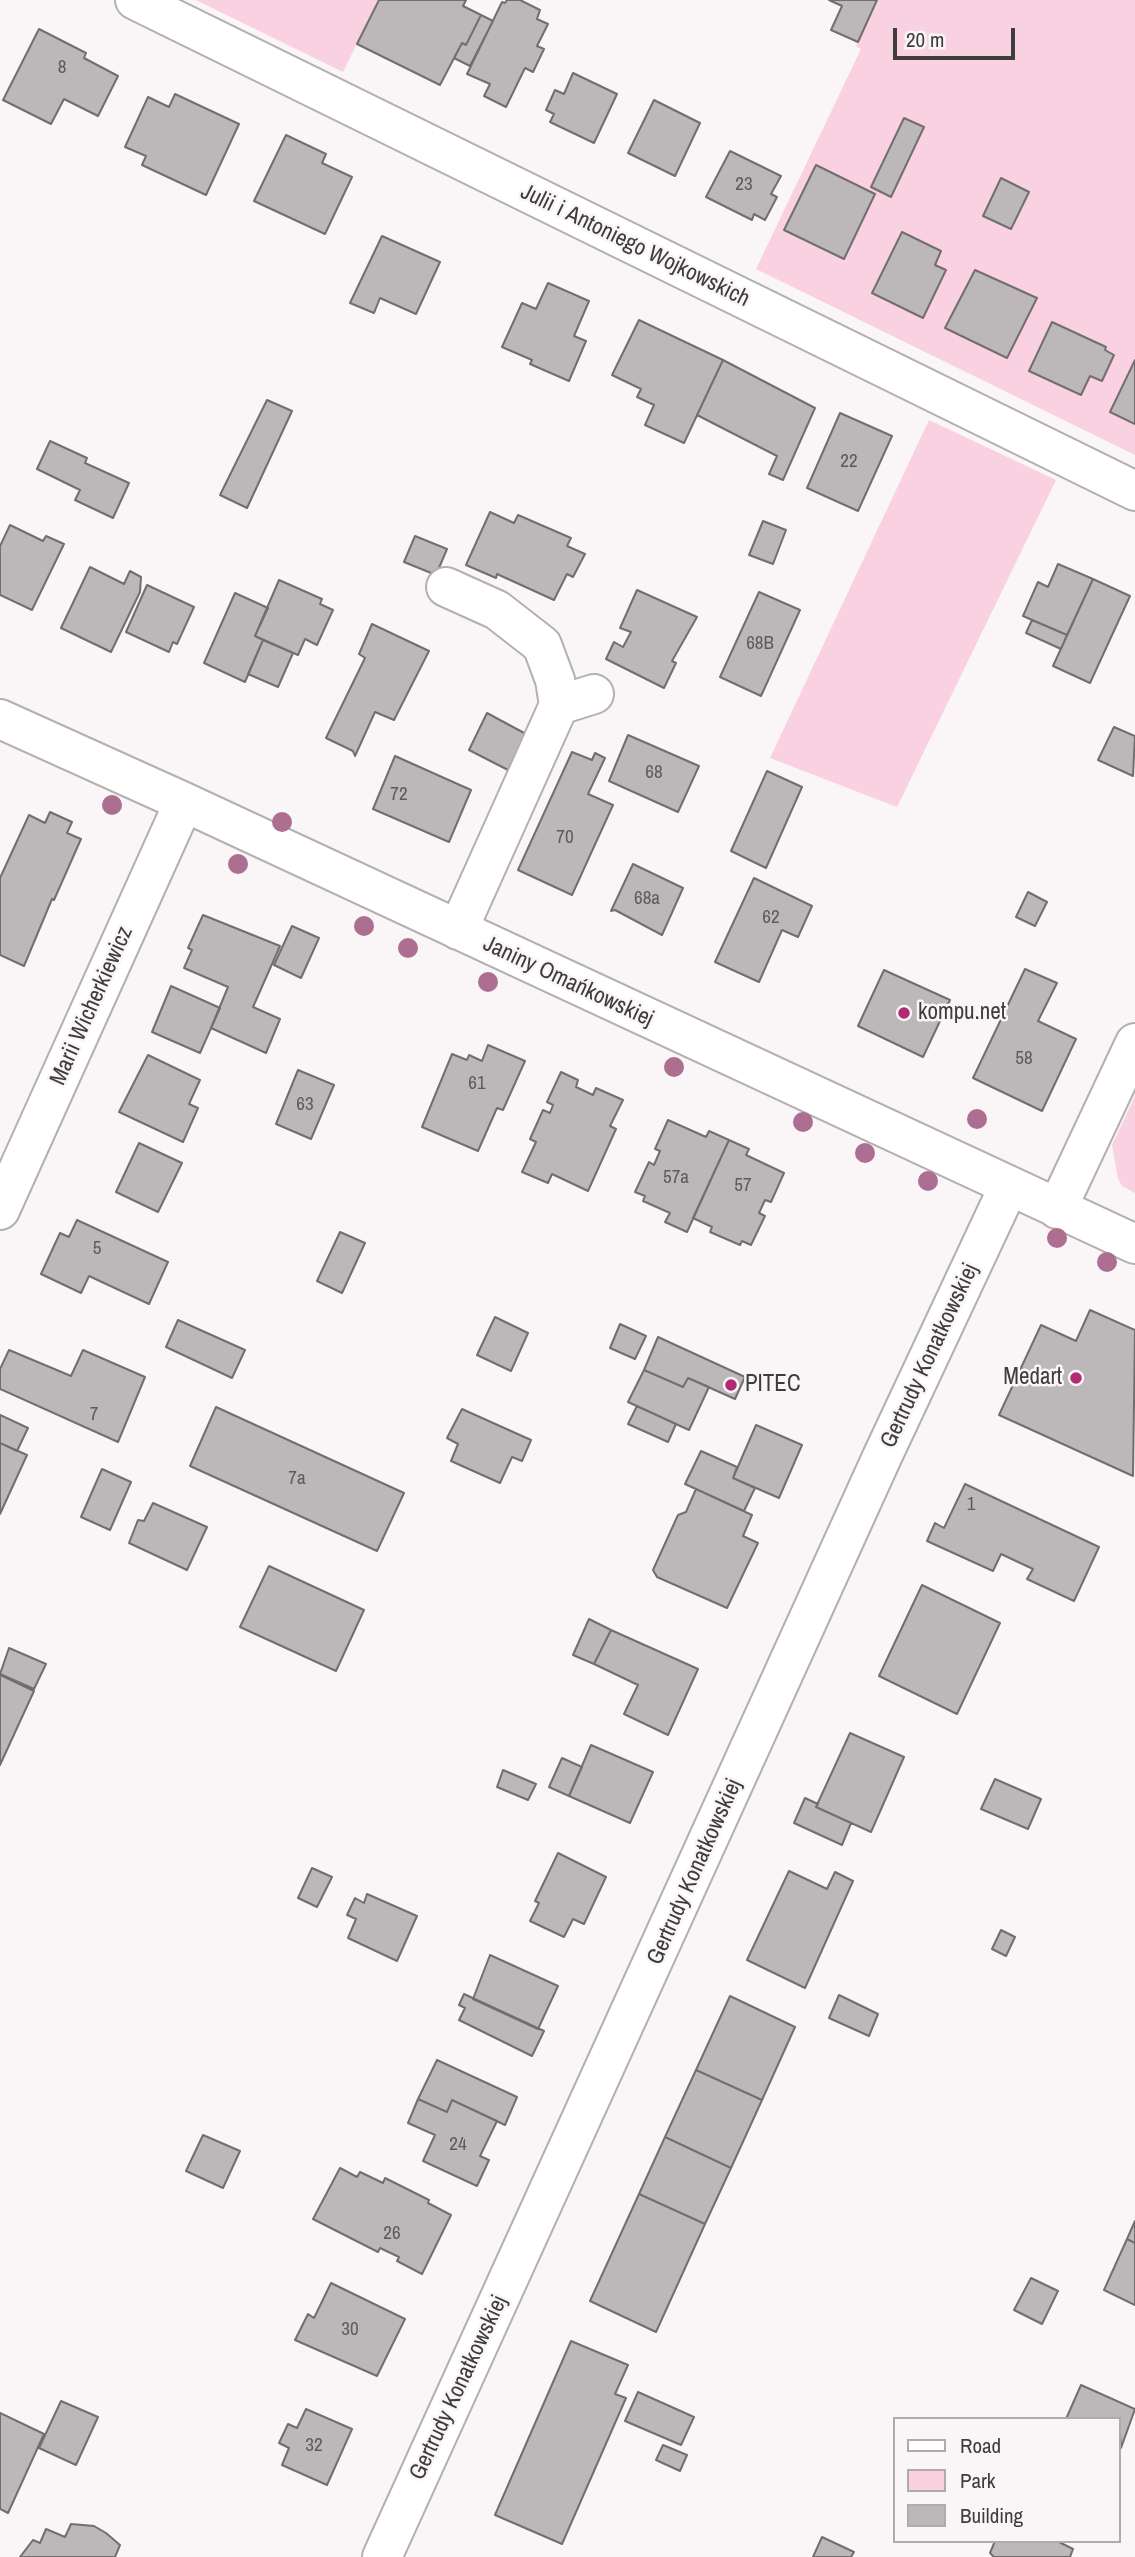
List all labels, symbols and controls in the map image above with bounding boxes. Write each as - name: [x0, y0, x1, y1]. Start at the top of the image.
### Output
- scale bar: [897, 14, 1020, 58]
- text: 20 m: [906, 25, 944, 54]
- house number: 8: [58, 57, 66, 79]
- house number: 23: [735, 174, 753, 196]
- street label: Julii i Antoniego Wojkowskich: [516, 179, 754, 313]
- house number: 22: [840, 451, 858, 473]
- house number: 68B: [746, 633, 774, 655]
- house number: 68: [645, 762, 663, 784]
- house number: 72: [390, 784, 408, 806]
- house number: 70: [556, 827, 574, 849]
- house number: 68a: [634, 888, 660, 910]
- house number: 62: [762, 907, 780, 929]
- street label: Marii Wicherkiewicz: [45, 922, 139, 1090]
- street label: Janiny Omańkowskiej: [479, 931, 657, 1033]
- place label: kompu.net: [918, 999, 1006, 1027]
- marker: kompu.net: [896, 1005, 912, 1021]
- house number: 58: [1015, 1048, 1033, 1070]
- house number: 61: [468, 1073, 486, 1095]
- house number: 63: [296, 1094, 314, 1116]
- house number: 57a: [663, 1167, 689, 1189]
- house number: 57: [734, 1175, 752, 1197]
- house number: 5: [93, 1238, 101, 1260]
- street label: Gertrudy Konatkowskiej: [875, 1259, 985, 1453]
- place label: Medart: [1003, 1364, 1062, 1392]
- marker: Medart: [1068, 1370, 1084, 1386]
- place label: PITEC: [745, 1371, 801, 1399]
- marker: PITEC: [723, 1377, 739, 1393]
- house number: 7: [90, 1404, 98, 1426]
- house number: 7a: [288, 1468, 306, 1490]
- house number: 1: [967, 1494, 975, 1516]
- street label: Gertrudy Konatkowskiej: [642, 1775, 748, 1969]
- house number: 24: [449, 2134, 467, 2156]
- house number: 26: [383, 2223, 401, 2245]
- street label: Gertrudy Konatkowskiej: [404, 2291, 514, 2485]
- house number: 30: [341, 2319, 359, 2341]
- legend: [894, 2417, 1121, 2543]
- text: Road: [960, 2431, 1001, 2460]
- house number: 32: [305, 2435, 323, 2457]
- text: Park: [960, 2466, 995, 2495]
- text: Building: [960, 2501, 1023, 2530]

